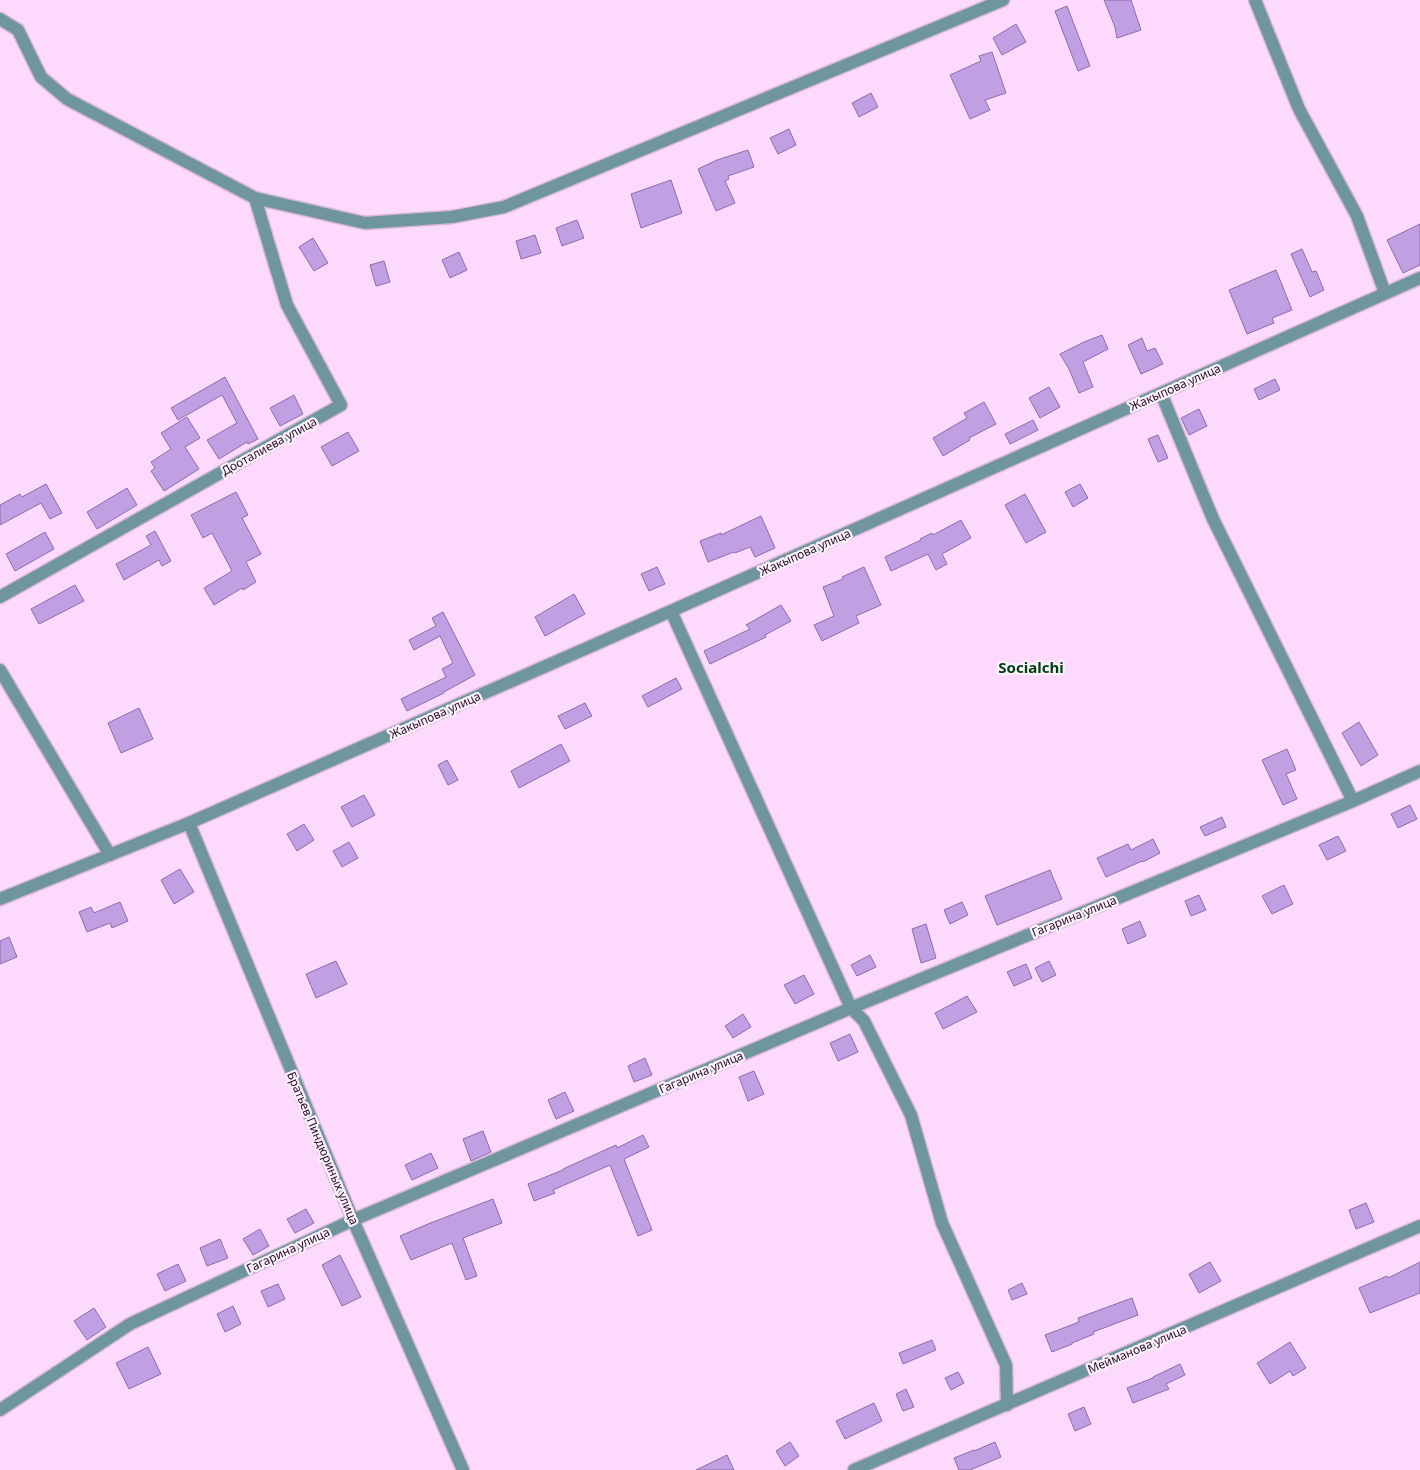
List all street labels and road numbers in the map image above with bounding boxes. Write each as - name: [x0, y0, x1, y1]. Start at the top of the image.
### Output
- street label: Жакыпова улица: [1127, 359, 1223, 415]
- street label: Дооталиева улица: [218, 413, 320, 479]
- street label: Жакыпова улица: [757, 524, 853, 580]
- street label: Жакыпова улица: [387, 687, 483, 743]
- street label: Гагарина улица: [1029, 891, 1119, 941]
- street label: Гагарина улица: [656, 1047, 746, 1097]
- street label: Братьев Пиндюриных улица: [283, 1069, 363, 1227]
- street label: Гагарина улица: [244, 1223, 332, 1277]
- street label: Мейманова улица: [1085, 1320, 1189, 1378]

